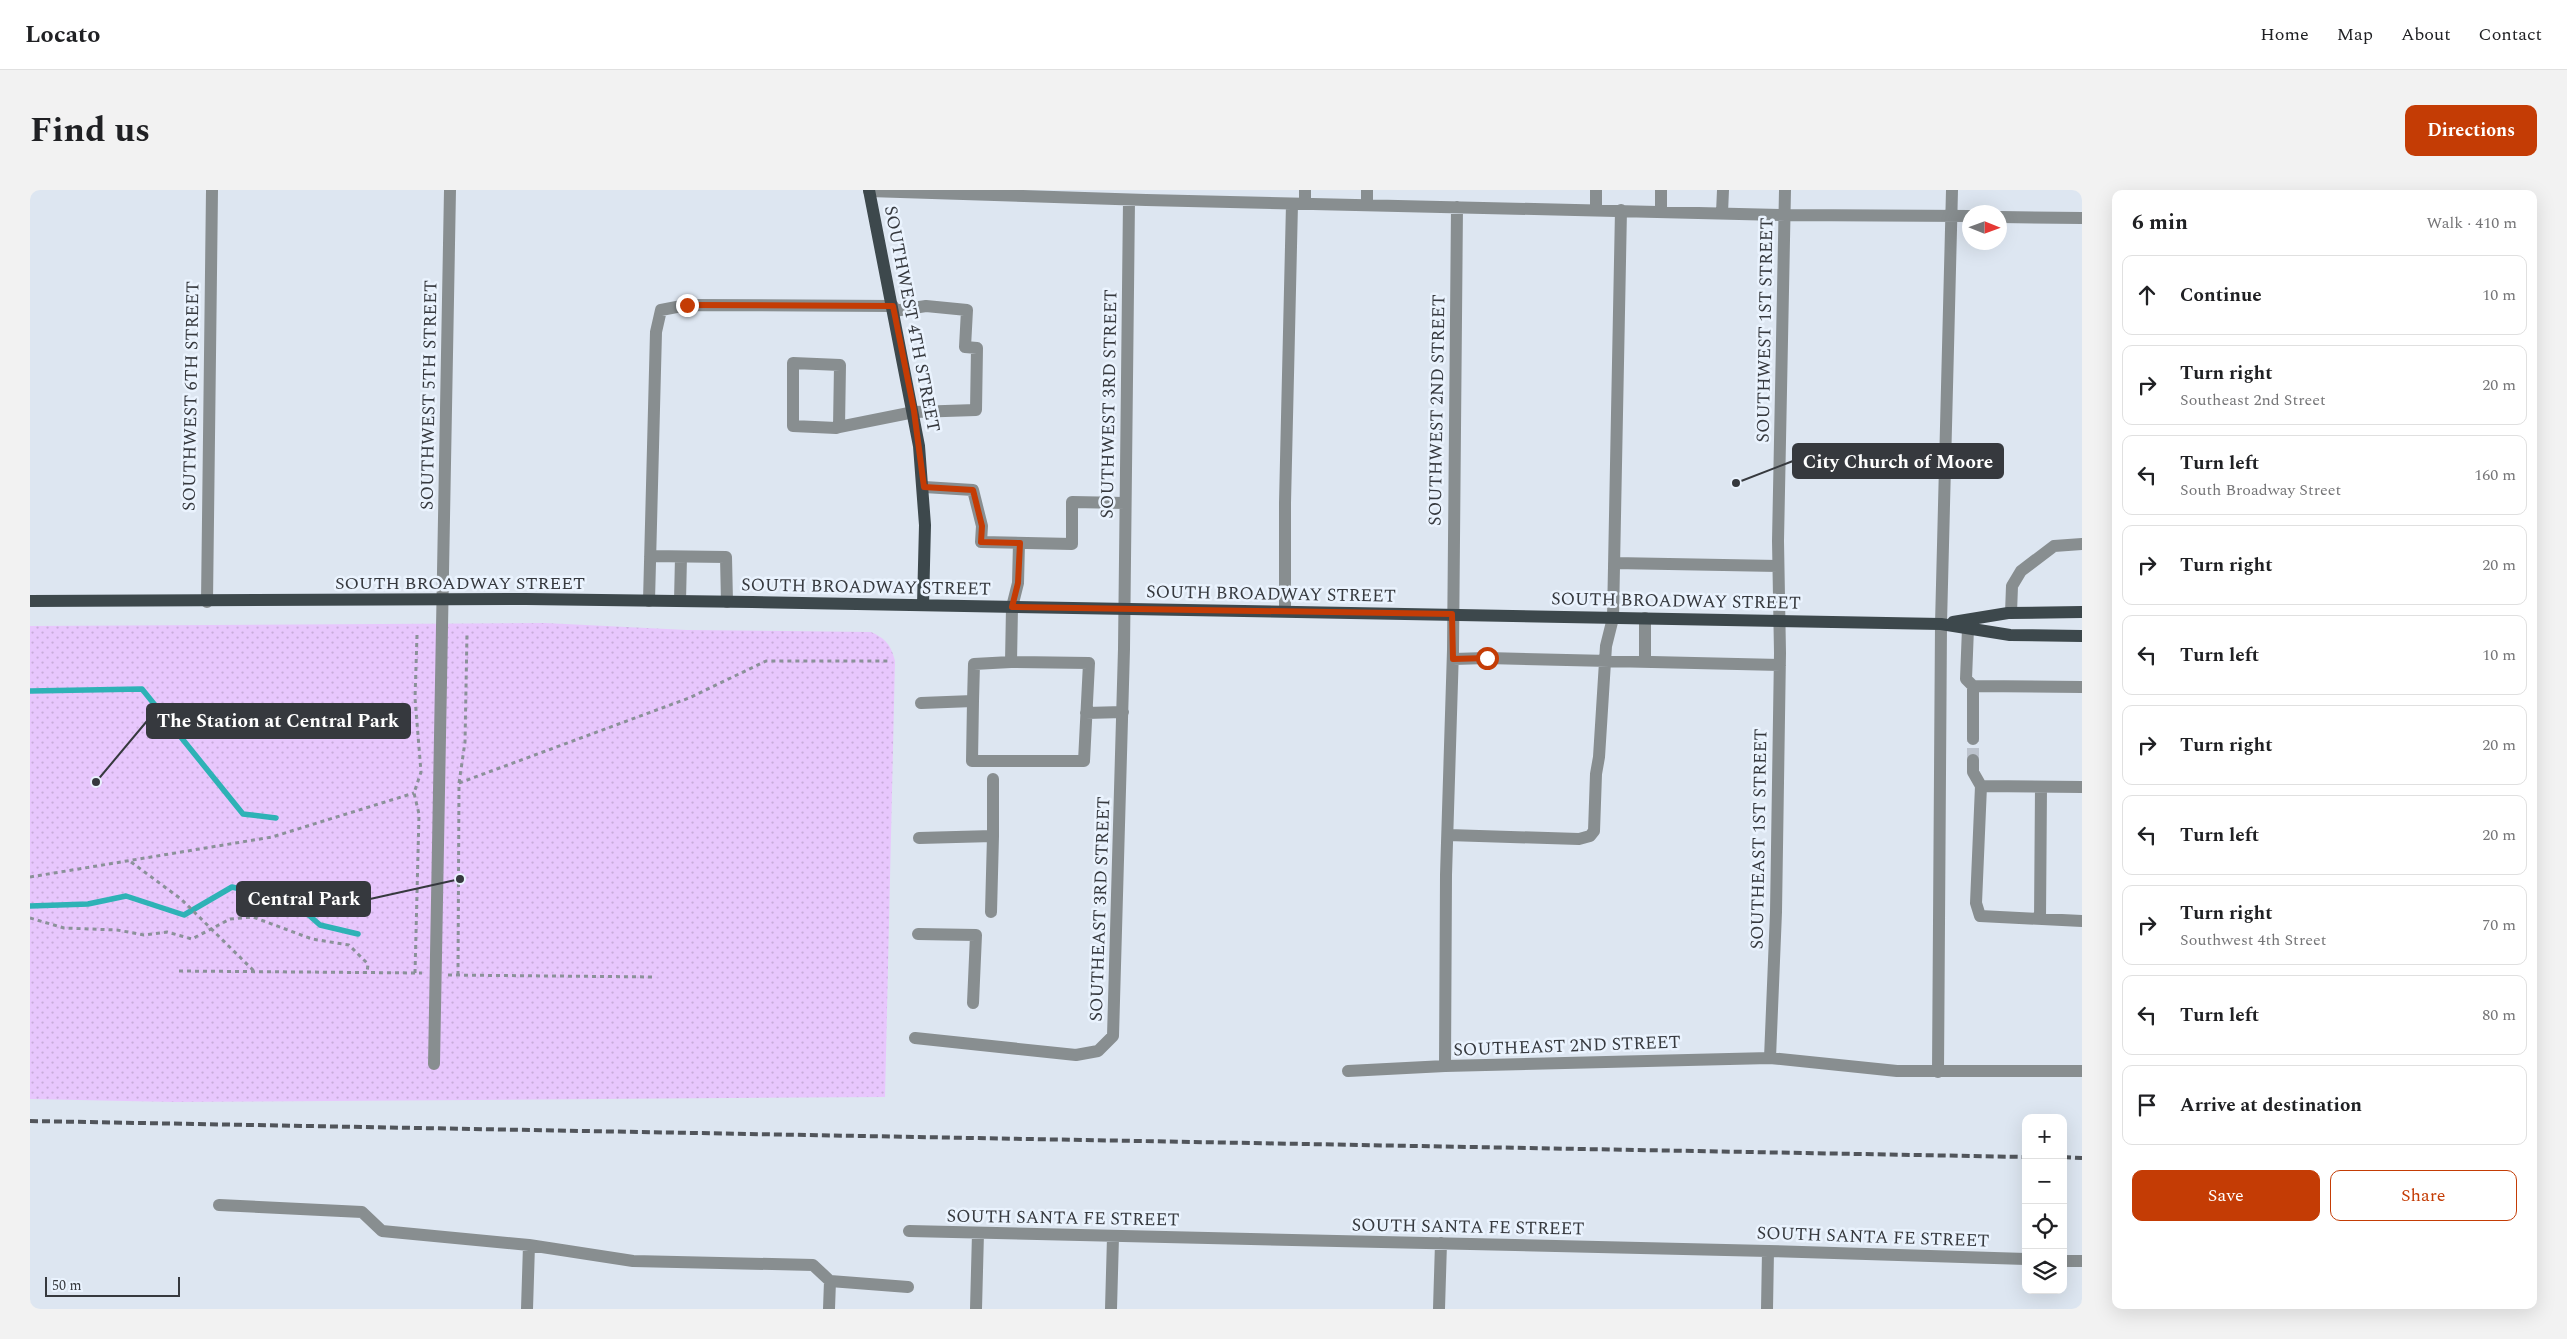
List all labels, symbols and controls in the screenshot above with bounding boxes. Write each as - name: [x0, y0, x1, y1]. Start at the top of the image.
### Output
- text: Locato: [25, 17, 100, 53]
- text: Home: [2260, 21, 2309, 48]
- text: Map: [2337, 21, 2373, 48]
- text: About: [2401, 21, 2451, 48]
- text: Contact: [2479, 21, 2542, 48]
- text: Find us: [30, 104, 150, 157]
- button: Directions: [2405, 105, 2537, 156]
- street label: SOUTHWEST 4TH STREET: [877, 203, 947, 435]
- north arrow: [1962, 205, 2007, 250]
- text: 6 min: [2132, 207, 2188, 239]
- text: Walk · 410 m: [2426, 211, 2517, 235]
- street label: SOUTHWEST 1ST STREET: [1750, 217, 1780, 443]
- street label: SOUTHWEST 5TH STREET: [413, 280, 445, 510]
- street label: SOUTHWEST 6TH STREET: [175, 281, 207, 511]
- icon: ahead: [2133, 281, 2161, 309]
- text: Continue: [2180, 281, 2262, 310]
- text: 10 m: [2482, 283, 2516, 307]
- street label: SOUTHWEST 3RD STREET: [1094, 289, 1124, 519]
- route end: [676, 294, 699, 317]
- street label: SOUTHWEST 2ND STREET: [1421, 294, 1453, 526]
- text: Turn right: [2180, 359, 2273, 388]
- icon: right: [2133, 371, 2161, 399]
- text: 20 m: [2482, 373, 2516, 397]
- text: Southeast 2nd Street: [2180, 388, 2326, 412]
- callout: City Church of Moore: [1793, 444, 2003, 478]
- text: City Church of Moore: [1803, 448, 1993, 477]
- text: Turn left: [2180, 449, 2259, 478]
- icon: left: [2133, 461, 2161, 489]
- text: 160 m: [2474, 463, 2516, 487]
- text: South Broadway Street: [2180, 478, 2341, 502]
- icon: right: [2133, 551, 2161, 579]
- text: Turn right: [2180, 551, 2273, 580]
- text: 20 m: [2482, 553, 2516, 577]
- street label: SOUTH BROADWAY STREET: [335, 570, 585, 597]
- street label: SOUTH BROADWAY STREET: [741, 571, 991, 603]
- street label: SOUTH BROADWAY STREET: [1146, 578, 1396, 610]
- street label: SOUTH BROADWAY STREET: [1551, 585, 1801, 617]
- icon: left: [2133, 641, 2161, 669]
- text: Turn left: [2180, 641, 2259, 670]
- text: 10 m: [2482, 643, 2516, 667]
- route start: [1476, 647, 1499, 670]
- callout: The Station at Central Park: [147, 704, 410, 738]
- text: The Station at Central Park: [157, 707, 400, 736]
- street label: SOUTHEAST 1ST STREET: [1744, 728, 1774, 950]
- icon: right: [2133, 731, 2161, 759]
- text: Turn right: [2180, 731, 2273, 760]
- text: 20 m: [2482, 733, 2516, 757]
- street label: SOUTHEAST 3RD STREET: [1083, 796, 1117, 1022]
- icon: left: [2133, 821, 2161, 849]
- text: Turn left: [2180, 821, 2259, 850]
- text: 20 m: [2482, 823, 2516, 847]
- callout: Central Park: [237, 882, 370, 916]
- text: Central Park: [248, 885, 361, 914]
- text: Turn right: [2180, 899, 2273, 928]
- icon: right: [2133, 911, 2161, 939]
- text: 70 m: [2482, 913, 2516, 937]
- text: Southwest 4th Street: [2180, 928, 2326, 952]
- icon: left: [2133, 1001, 2161, 1029]
- text: Turn left: [2180, 1001, 2259, 1030]
- text: 80 m: [2482, 1003, 2516, 1027]
- street label: SOUTHEAST 2ND STREET: [1453, 1029, 1681, 1063]
- icon: arrive: [2133, 1091, 2161, 1119]
- text: Arrive at destination: [2180, 1091, 2362, 1120]
- map controls: [2022, 1114, 2067, 1294]
- button: +: [2022, 1114, 2067, 1159]
- button: −: [2022, 1159, 2067, 1204]
- button: Save: [2132, 1170, 2320, 1221]
- button: Share: [2330, 1170, 2517, 1221]
- street label: SOUTH SANTA FE STREET: [946, 1202, 1180, 1234]
- button: locate: [2022, 1204, 2067, 1249]
- street label: SOUTH SANTA FE STREET: [1351, 1211, 1585, 1243]
- street label: SOUTH SANTA FE STREET: [1756, 1219, 1990, 1255]
- button: layers: [2022, 1249, 2067, 1294]
- scale bar: [45, 1274, 180, 1297]
- text: 50 m: [52, 1275, 82, 1296]

